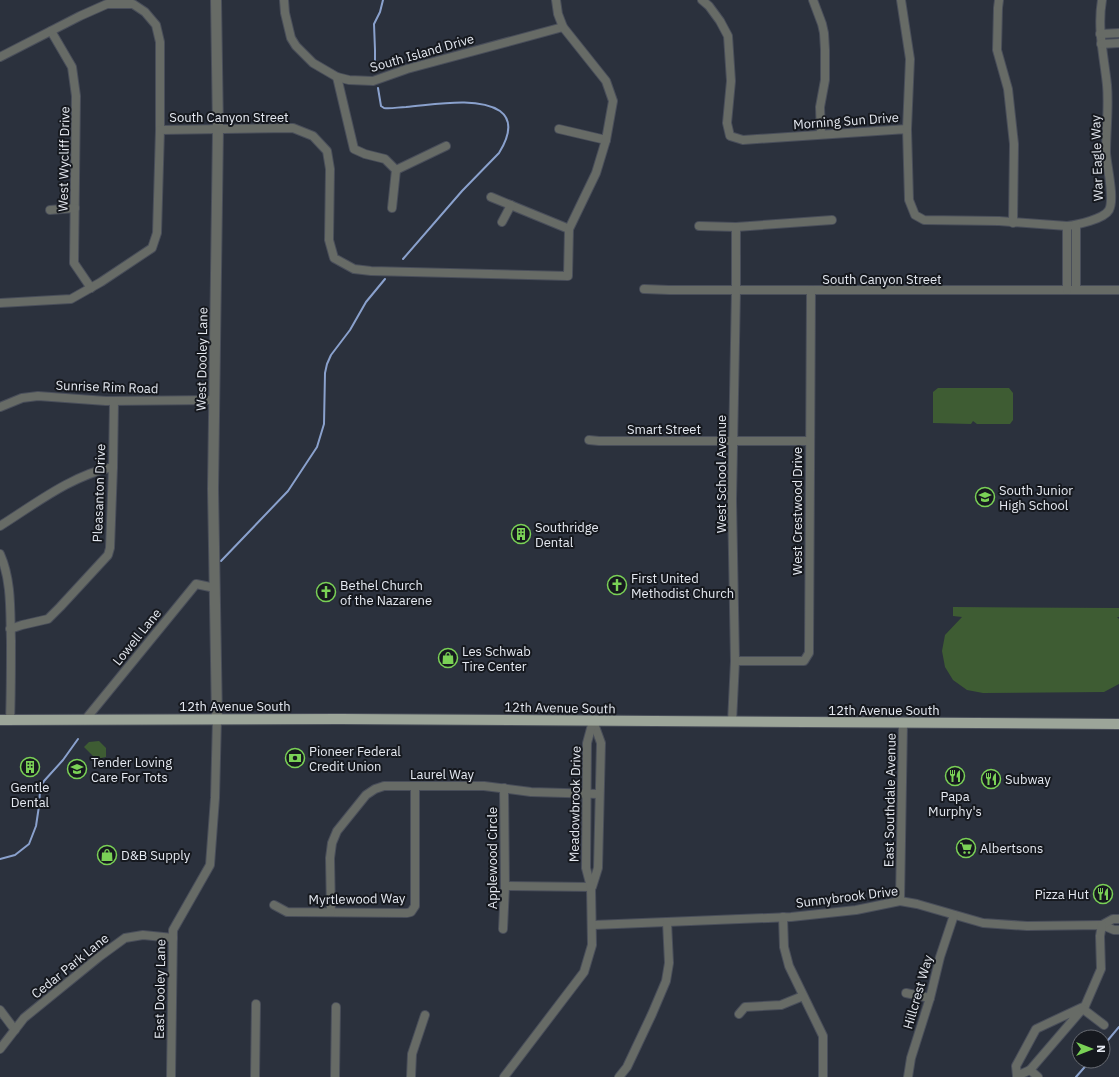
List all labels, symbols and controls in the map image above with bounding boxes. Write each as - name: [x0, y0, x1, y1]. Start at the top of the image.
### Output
- street label: South Island Drive: [368, 30, 476, 76]
- street label: West Wycliff Drive: [55, 106, 73, 212]
- street label: South Canyon Street: [169, 109, 289, 126]
- street label: Morning Sun Drive: [792, 109, 900, 133]
- street label: War Eagle Way: [1087, 114, 1107, 201]
- street label: South Canyon Street: [822, 271, 942, 288]
- street label: West Dooley Lane: [193, 307, 211, 411]
- street label: Sunrise Rim Road: [55, 377, 159, 397]
- street label: West School Avenue: [713, 415, 730, 533]
- street label: Smart Street: [627, 421, 701, 438]
- street label: Pleasanton Drive: [89, 443, 109, 543]
- street label: West Crestwood Drive: [789, 447, 806, 575]
- place label: South Junior High School: [999, 482, 1073, 514]
- school or university icon: South Junior High School: [974, 486, 996, 508]
- place label: Southridge Dental: [535, 519, 599, 551]
- building icon: Southridge Dental: [510, 523, 532, 545]
- place label: First United Methodist Church: [631, 570, 734, 602]
- church icon: First United Methodist Church: [606, 574, 628, 596]
- place label: Bethel Church of the Nazarene: [340, 577, 432, 609]
- church icon: Bethel Church of the Nazarene: [315, 581, 337, 603]
- street label: Lowell Lane: [109, 605, 165, 669]
- place label: Les Schwab Tire Center: [462, 643, 531, 675]
- shop icon: Les Schwab Tire Center: [437, 647, 459, 669]
- street label: 12th Avenue South: [179, 698, 291, 715]
- street label: 12th Avenue South: [504, 699, 616, 717]
- street label: 12th Avenue South: [828, 702, 940, 719]
- street label: East Southdale Avenue: [880, 733, 900, 867]
- place label: Pioneer Federal Credit Union: [309, 743, 401, 775]
- street label: Meadowbrook Drive: [565, 746, 585, 862]
- bank icon: Pioneer Federal Credit Union: [284, 747, 306, 769]
- place label: Tender Loving Care For Tots: [91, 754, 172, 786]
- building icon: Gentle Dental: [19, 756, 41, 778]
- school or university icon: Tender Loving Care For Tots: [66, 758, 88, 780]
- restaurant icon: Papa Murphy's: [944, 765, 966, 787]
- street label: Laurel Way: [410, 766, 475, 783]
- restaurant icon: Subway: [980, 768, 1002, 790]
- place label: Subway: [1005, 771, 1051, 788]
- place label: Gentle Dental: [11, 779, 50, 811]
- place label: Papa Murphy's: [928, 788, 982, 820]
- street label: Applewood Circle: [484, 807, 501, 909]
- supermarket icon: Albertsons: [955, 837, 977, 859]
- place label: Albertsons: [980, 840, 1043, 857]
- shop icon: D&B Supply: [96, 844, 118, 866]
- place label: D&B Supply: [121, 847, 191, 864]
- street label: Sunnybrook Drive: [795, 882, 899, 912]
- restaurant icon: Pizza Hut: [1092, 883, 1114, 905]
- place label: Pizza Hut: [1035, 886, 1089, 903]
- street label: Myrtlewood Way: [308, 890, 406, 908]
- street label: Cedar Park Lane: [28, 930, 112, 1002]
- street label: East Dooley Lane: [151, 939, 169, 1039]
- street label: Hillcrest Way: [899, 952, 937, 1031]
- north arrow: [1071, 1029, 1111, 1069]
- text: N: [1094, 1045, 1108, 1053]

